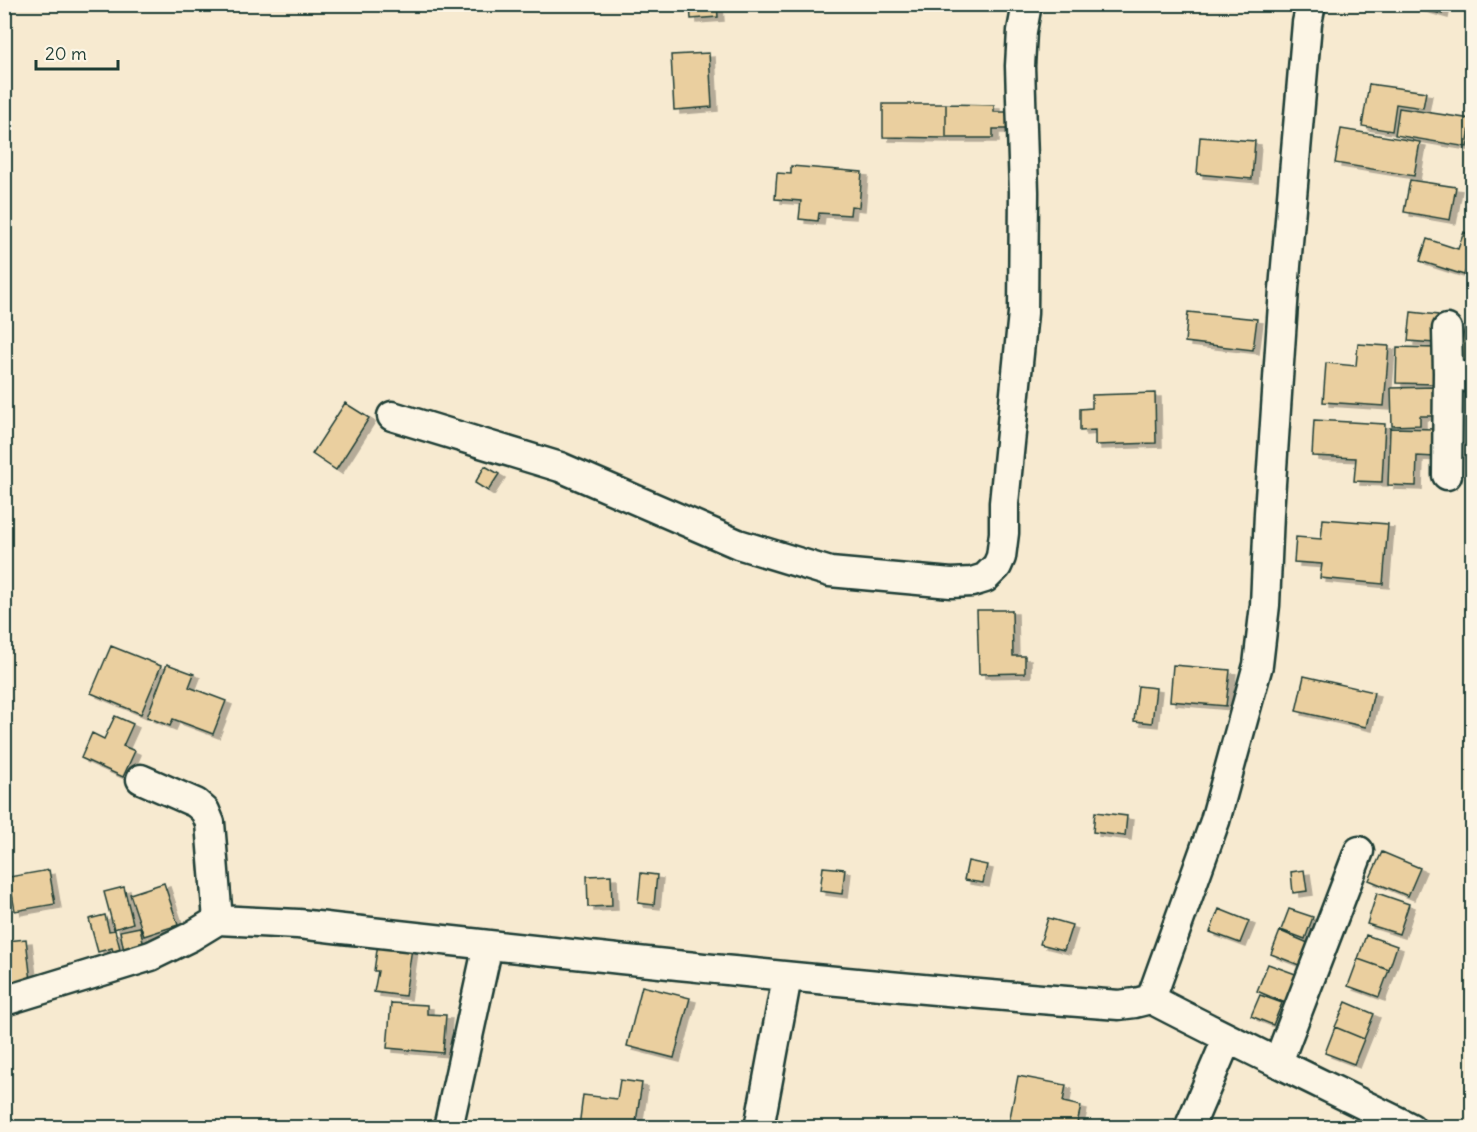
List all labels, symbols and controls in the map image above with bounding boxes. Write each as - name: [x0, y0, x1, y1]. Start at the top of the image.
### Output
- scale bar: [36, 33, 118, 71]
- text: 20 m: [45, 42, 87, 65]

